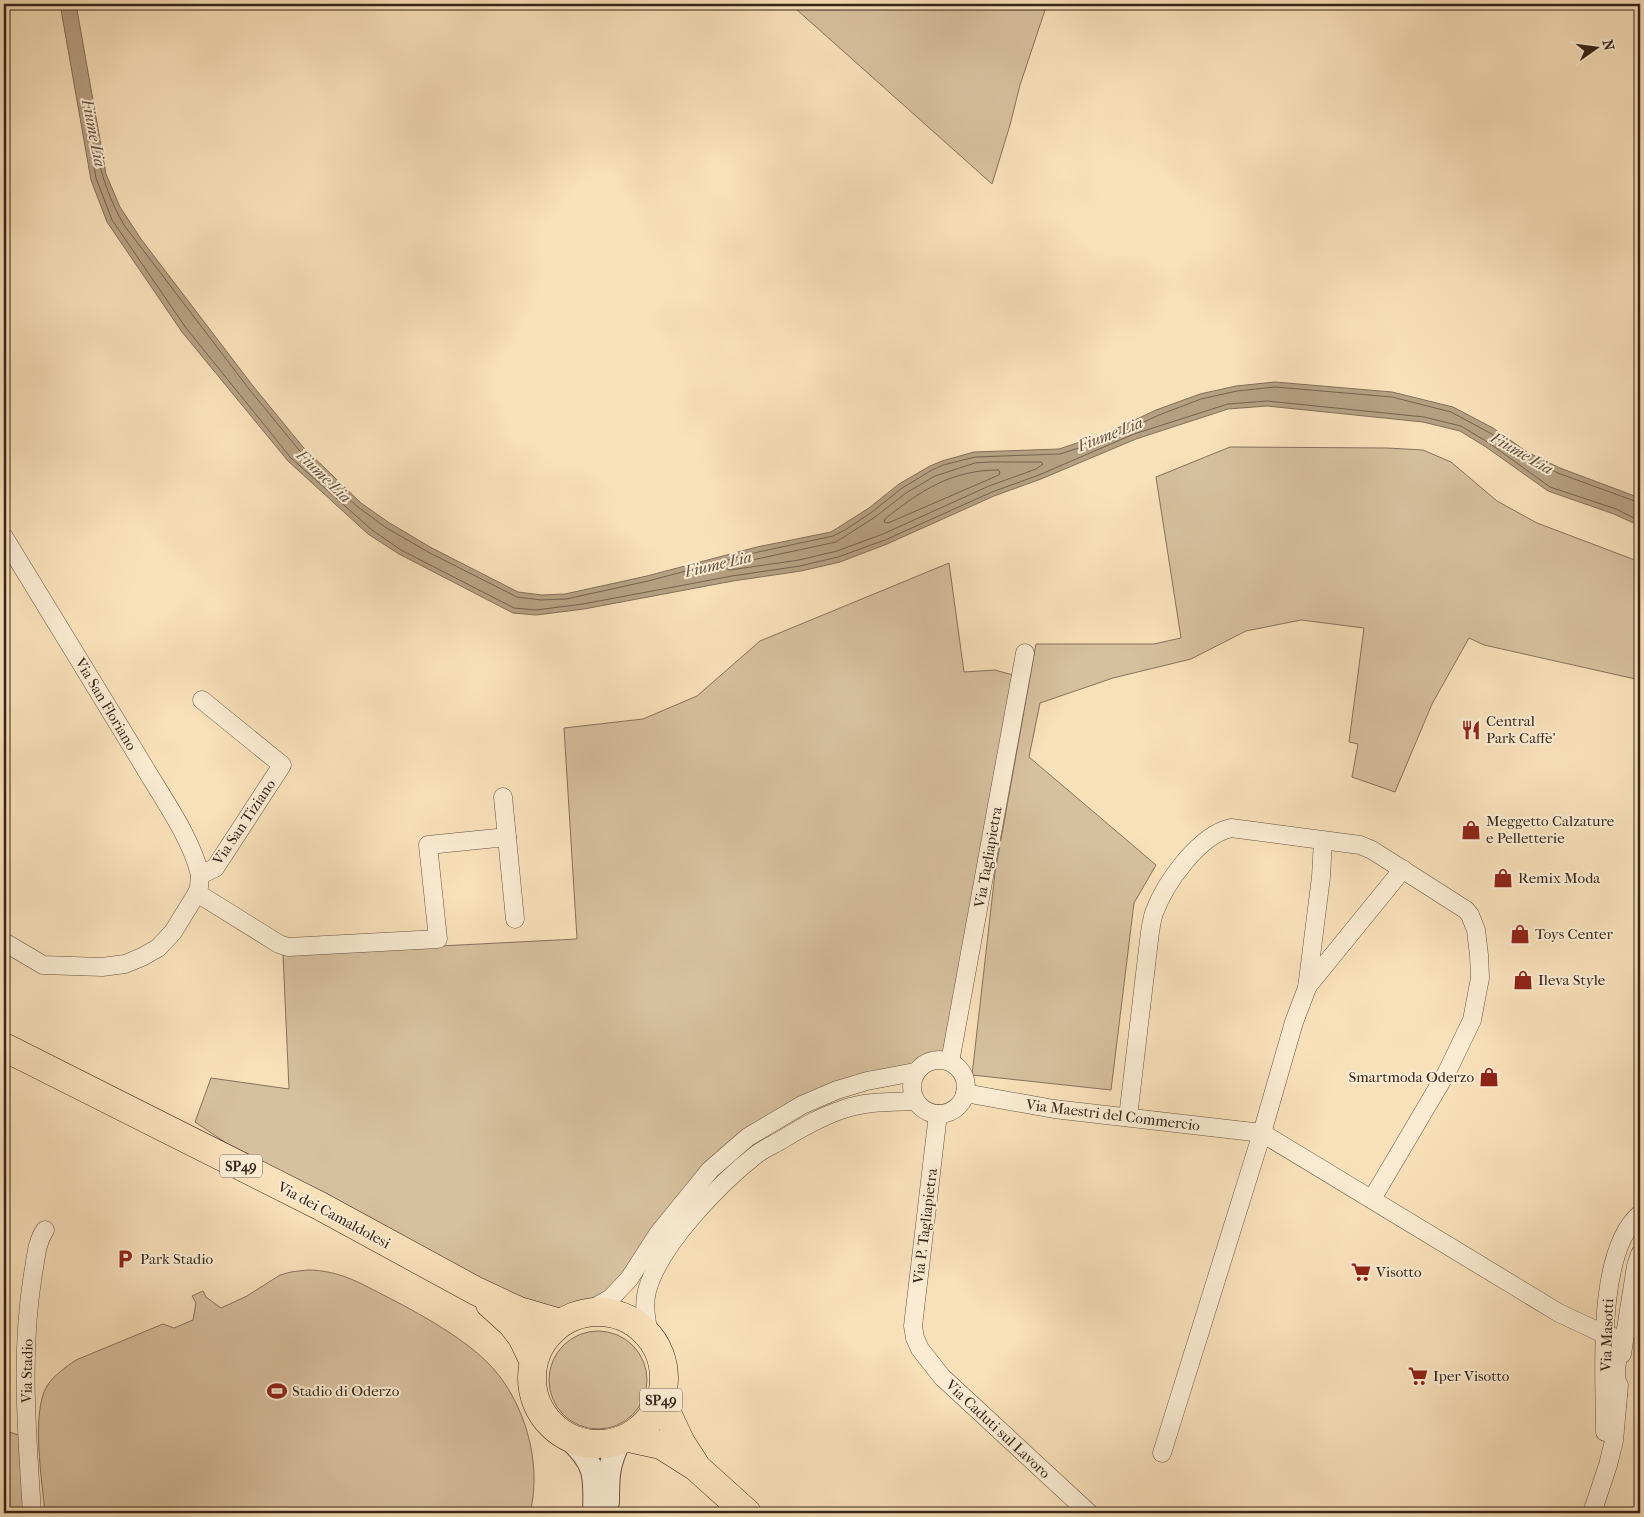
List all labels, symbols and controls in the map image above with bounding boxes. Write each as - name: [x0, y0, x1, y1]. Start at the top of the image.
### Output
- north arrow: [1572, 22, 1622, 72]
- text: N: [1599, 38, 1618, 53]
- water label: Fiume Lia: [78, 97, 110, 168]
- water label: Fiume Lia: [1074, 413, 1145, 455]
- water label: Fiume Lia: [1487, 427, 1556, 478]
- water label: Fiume Lia: [292, 445, 355, 507]
- water label: Fiume Lia: [682, 547, 754, 581]
- street label: Via San Floriano: [71, 654, 141, 754]
- place label: Central Park Caffe': [1486, 712, 1556, 747]
- restaurant icon: Central Park Caffe': [1460, 719, 1482, 741]
- street label: Via San Tiziano: [208, 775, 279, 869]
- street label: Via Tagliapietra: [970, 804, 1006, 910]
- place label: Meggetto Calzature e Pelletterie: [1486, 812, 1615, 847]
- shop icon: Meggetto Calzature e Pelletterie: [1460, 819, 1482, 841]
- shop icon: Remix Moda: [1492, 867, 1514, 889]
- place label: Remix Moda: [1518, 869, 1601, 887]
- shop icon: Toys Center: [1509, 923, 1531, 945]
- place label: Toys Center: [1535, 925, 1613, 943]
- shop icon: Ileva Style: [1512, 969, 1534, 991]
- place label: Ileva Style: [1538, 971, 1606, 989]
- shop icon: Smartmoda Oderzo: [1478, 1066, 1500, 1088]
- place label: Smartmoda Oderzo: [1349, 1068, 1474, 1086]
- street label: Via Maestri del Commercio: [1024, 1095, 1201, 1135]
- road number: SP49: [220, 1154, 262, 1178]
- street label: Via P. Tagliapietra: [909, 1166, 941, 1286]
- street label: Via dei Camaldolesi: [274, 1177, 394, 1253]
- parking icon: Park Stadio: [114, 1248, 136, 1270]
- place label: Park Stadio: [140, 1250, 214, 1268]
- supermarket icon: Visotto: [1350, 1261, 1372, 1283]
- place label: Visotto: [1375, 1263, 1422, 1281]
- street label: Via Masotti: [1597, 1298, 1617, 1373]
- street label: Via Stadio: [17, 1338, 37, 1404]
- supermarket icon: Iper Visotto: [1407, 1365, 1429, 1387]
- place label: Iper Visotto: [1433, 1367, 1510, 1385]
- street label: Via Caduti sul Lavoro: [941, 1375, 1054, 1482]
- sports icon: Stadio di Oderzo: [266, 1380, 288, 1402]
- place label: Stadio di Oderzo: [292, 1382, 400, 1400]
- road number: SP49: [640, 1388, 682, 1412]

